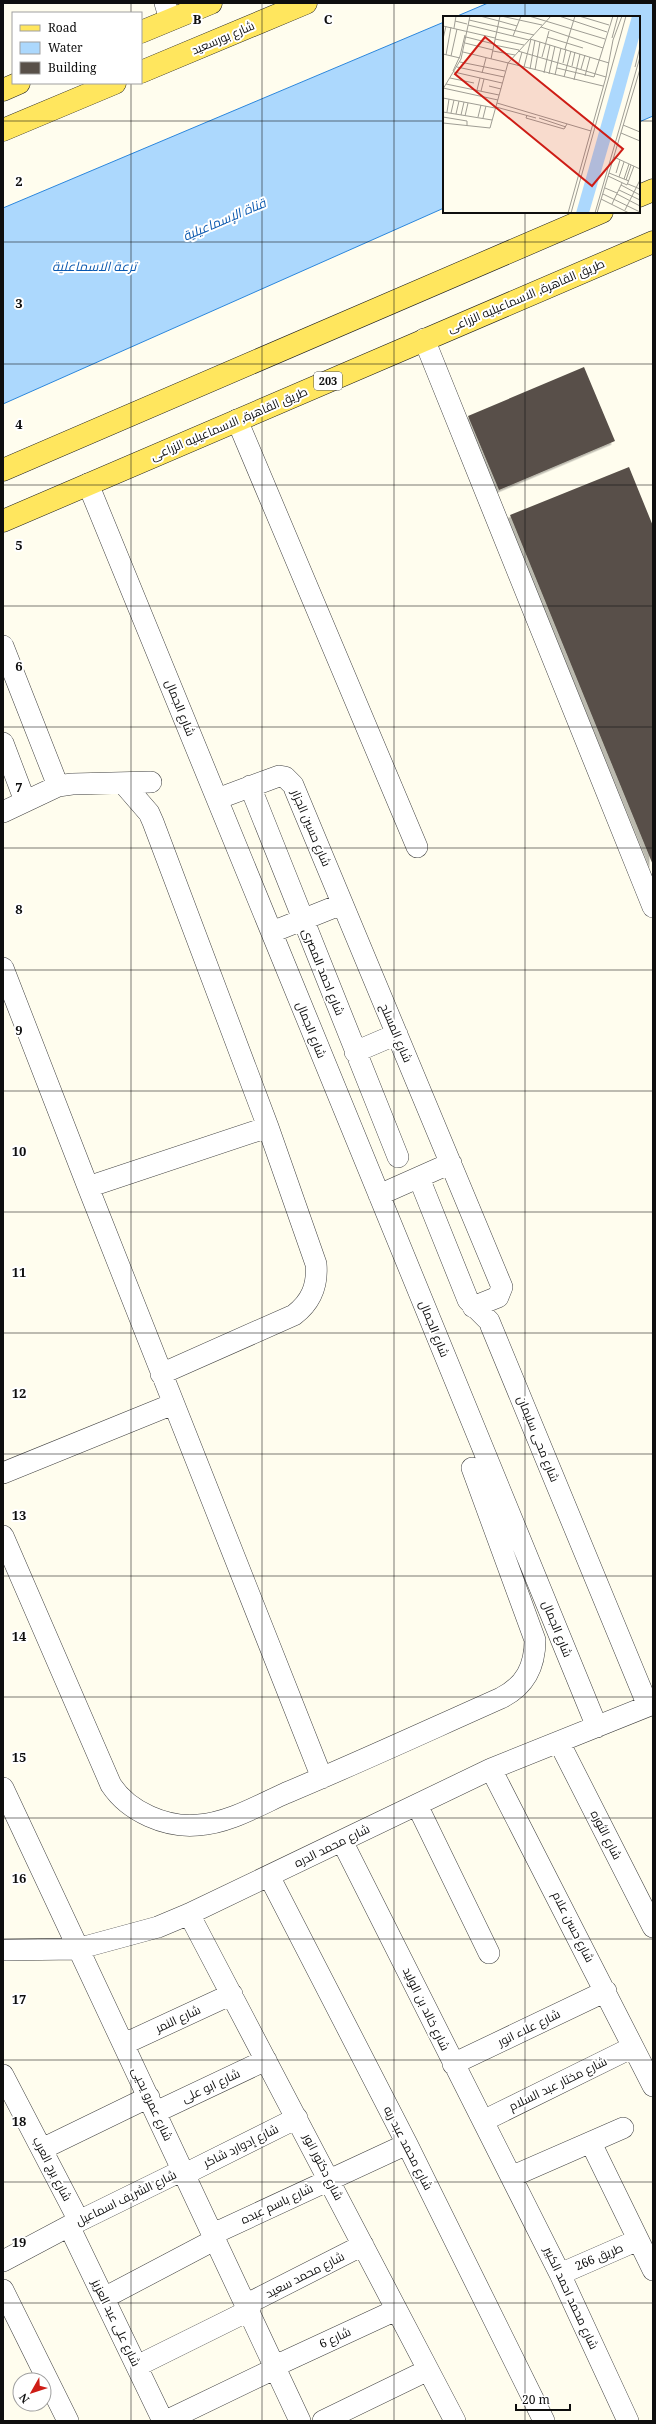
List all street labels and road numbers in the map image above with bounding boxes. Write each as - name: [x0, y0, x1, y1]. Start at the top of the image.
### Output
- street label: شارع بورسعيد: [189, 17, 257, 58]
- street label: طريق القاهرة, الاسماعيليه الزراعى: [445, 255, 607, 336]
- road number: 203: [314, 372, 342, 390]
- street label: طريق القاهرة, الاسماعيليه الزراعى: [148, 383, 310, 464]
- street label: شارع الجمال: [161, 677, 200, 739]
- street label: شارع حسين الجزار: [287, 786, 335, 869]
- street label: شارع احمد المصرى: [298, 926, 349, 1018]
- street label: شارع الجمال: [292, 999, 331, 1061]
- street label: شارع المسلح: [376, 1001, 417, 1065]
- street label: شارع الجمال: [415, 1298, 454, 1360]
- street label: شارع محى سليمان: [513, 1393, 564, 1485]
- street label: شارع الجمال: [538, 1598, 577, 1660]
- street label: شارع الثوره: [587, 1807, 626, 1863]
- street label: شارع محمد الدره: [291, 1820, 372, 1871]
- street label: شارع حسن علام: [548, 1888, 599, 1965]
- street label: شارع خالد بن الوليد: [399, 1964, 454, 2053]
- street label: شارع النمر: [151, 2001, 203, 2037]
- street label: شارع علاء انور: [494, 2005, 563, 2050]
- street label: شارع مختار عبد السلام: [506, 2052, 610, 2115]
- street label: شارع عمرو يحيى: [128, 2064, 177, 2143]
- street label: شارع ابو على: [179, 2065, 243, 2106]
- street label: شارع محمد عبد ربه: [380, 2103, 437, 2193]
- street label: شارع إدوارد شاكر: [199, 2120, 281, 2172]
- street label: شارع دكتور انور: [299, 2130, 348, 2203]
- street label: شارع برج العرب: [29, 2134, 76, 2204]
- street label: شارع الشريف اسماعيل: [72, 2166, 179, 2229]
- street label: شارع باسم عبده: [238, 2179, 316, 2228]
- street label: طريق 266: [572, 2239, 626, 2274]
- street label: شارع محمد احمد الكبير: [540, 2243, 603, 2352]
- street label: شارع محمد سعيد: [262, 2247, 347, 2302]
- street label: شارع على عبد العزيز: [88, 2275, 145, 2369]
- street label: شارع 6: [316, 2323, 353, 2352]

